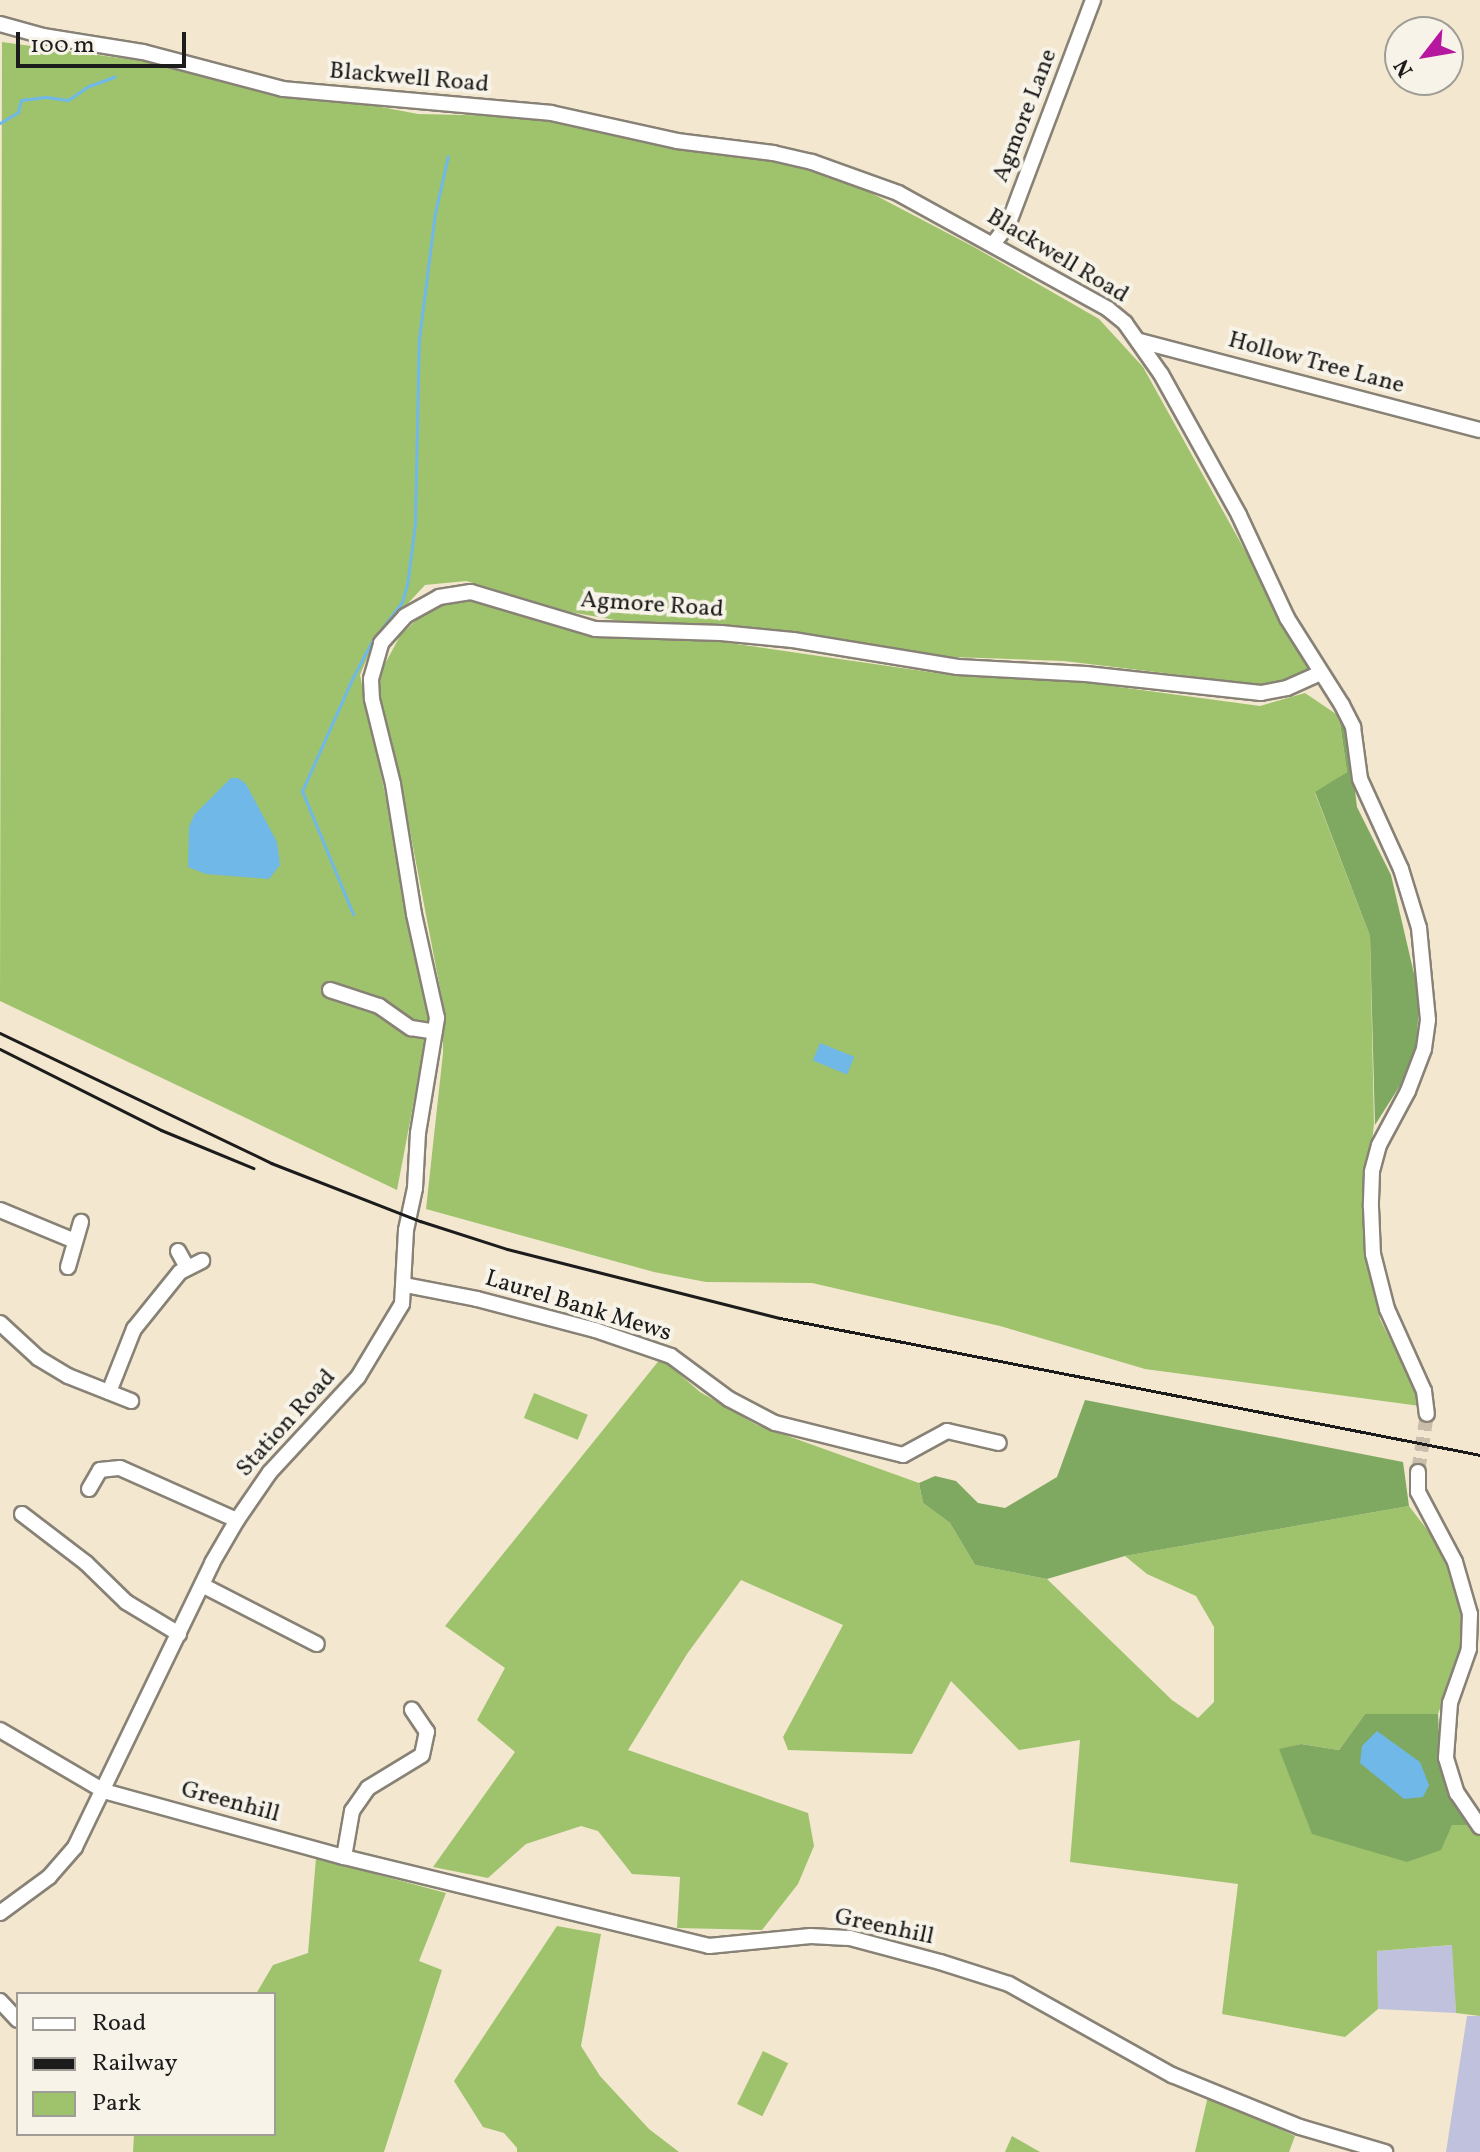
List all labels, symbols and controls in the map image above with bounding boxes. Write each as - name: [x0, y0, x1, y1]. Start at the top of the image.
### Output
- scale bar: [20, 16, 190, 66]
- north arrow: [1384, 16, 1464, 96]
- text: 100 m: [30, 29, 95, 63]
- street label: Agmore Lane: [987, 45, 1065, 187]
- text: N: [1387, 53, 1422, 82]
- street label: Blackwell Road: [328, 58, 490, 100]
- street label: Blackwell Road: [981, 203, 1133, 311]
- street label: Hollow Tree Lane: [1224, 326, 1408, 402]
- street label: Agmore Road: [579, 587, 725, 625]
- street label: Laurel Bank Mews: [481, 1265, 675, 1349]
- street label: Station Road: [231, 1364, 343, 1484]
- street label: Greenhill: [178, 1776, 282, 1830]
- street label: Greenhill: [832, 1903, 936, 1953]
- legend: [16, 1992, 276, 2136]
- text: Road: [92, 2007, 146, 2041]
- text: Railway: [92, 2047, 178, 2081]
- text: Park: [92, 2087, 141, 2121]

